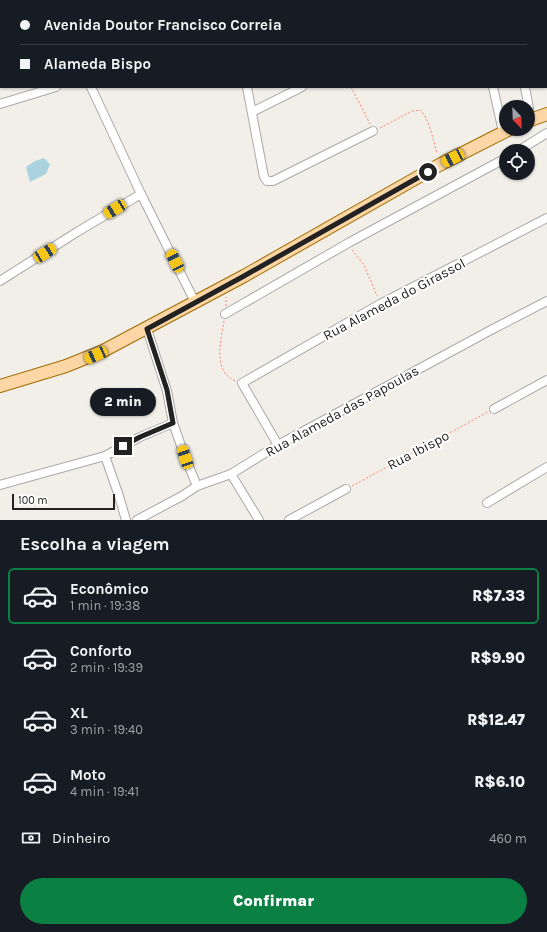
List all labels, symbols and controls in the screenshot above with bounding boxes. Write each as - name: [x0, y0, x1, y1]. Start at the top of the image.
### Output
- text: Avenida Doutor Francisco Correia: [44, 16, 282, 34]
- text: Alameda Bispo: [44, 55, 151, 73]
- north arrow: [499, 100, 535, 136]
- map controls: [499, 100, 535, 180]
- button: locate: [499, 144, 535, 180]
- car: [440, 147, 466, 169]
- route start: [419, 163, 437, 181]
- car: [102, 198, 128, 220]
- car: [32, 242, 58, 264]
- car: [164, 248, 186, 274]
- street label: Rua Alameda do Girassol: [320, 255, 468, 344]
- car: [83, 345, 109, 365]
- street label: Rua Alameda das Papoulas: [263, 362, 422, 461]
- callout: 2 min: [90, 388, 156, 416]
- text: 2 min: [104, 394, 142, 409]
- street label: Rua Ibispo: [384, 427, 452, 474]
- route end: [114, 437, 132, 455]
- car: [176, 444, 194, 470]
- scale bar: [12, 492, 115, 511]
- text: 100 m: [18, 494, 48, 507]
- text: Escolha a viagem: [20, 533, 170, 555]
- icon: car: [22, 578, 58, 614]
- text: Econômico: [70, 580, 149, 598]
- text: R$7.33: [472, 587, 525, 605]
- text: 1 min · 19:38: [70, 598, 140, 613]
- icon: car: [22, 640, 58, 676]
- text: Conforto: [70, 642, 132, 660]
- text: R$9.90: [470, 649, 525, 667]
- text: 2 min · 19:39: [70, 660, 143, 675]
- icon: car: [22, 702, 58, 738]
- text: XL: [70, 704, 88, 722]
- text: R$12.47: [467, 711, 525, 729]
- text: 3 min · 19:40: [70, 722, 143, 737]
- icon: car: [22, 764, 58, 800]
- text: Moto: [70, 766, 106, 784]
- text: R$6.10: [474, 773, 525, 791]
- text: 4 min · 19:41: [70, 784, 139, 799]
- icon: cash: [20, 827, 42, 849]
- text: Dinheiro: [52, 829, 110, 847]
- text: 460 m: [489, 831, 527, 846]
- button: Confirmar: [20, 878, 527, 924]

